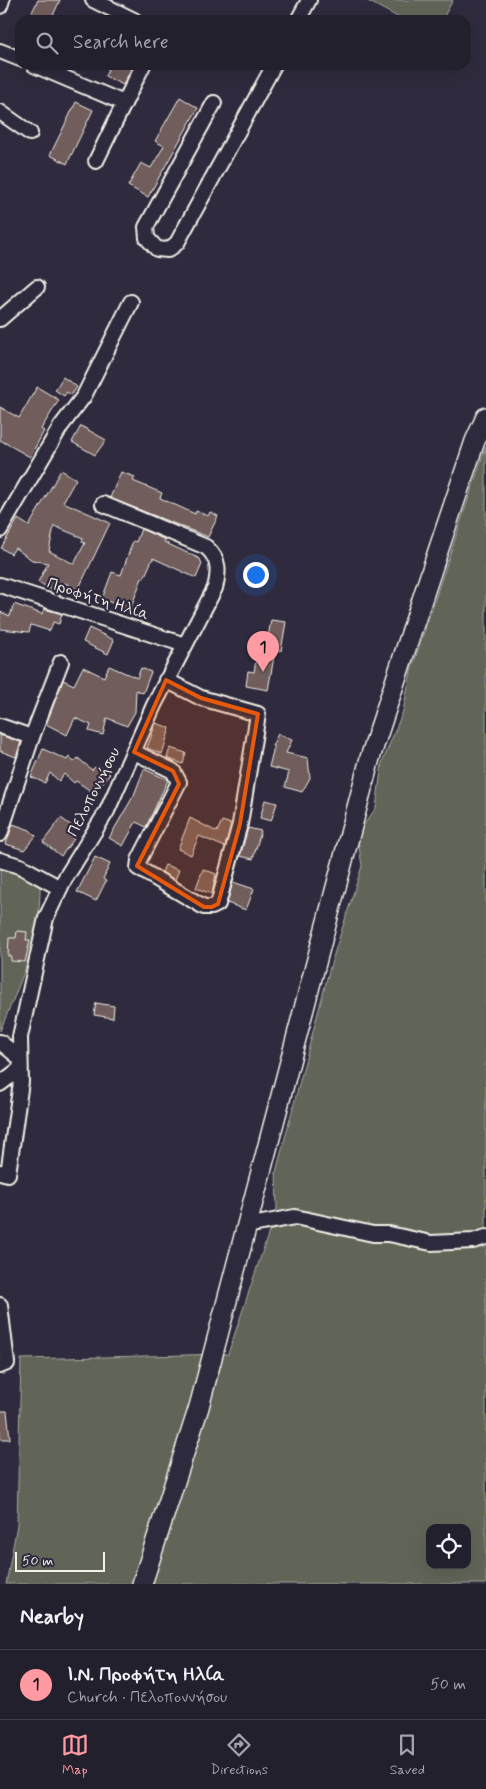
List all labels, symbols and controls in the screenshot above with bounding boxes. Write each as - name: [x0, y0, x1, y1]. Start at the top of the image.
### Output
- search box: [15, 15, 471, 70]
- icon: search: [33, 29, 61, 57]
- text: Search here: [73, 30, 169, 55]
- your location: [243, 562, 269, 588]
- street label: Προφήτη Ηλία: [44, 573, 152, 625]
- pin: 1: [247, 631, 279, 672]
- street label: Πελοποννήσου: [63, 744, 125, 840]
- map controls: [426, 1524, 471, 1569]
- button: locate: [426, 1524, 471, 1569]
- scale bar: [15, 1549, 105, 1572]
- text: 50 m: [22, 1552, 53, 1570]
- text: Nearby: [20, 1603, 84, 1631]
- text: Ι.Ν. Προφήτη Ηλία: [67, 1662, 225, 1687]
- text: 1: [32, 1674, 40, 1695]
- text: 50 m: [430, 1674, 466, 1695]
- text: Church · Πελοποννήσου: [67, 1687, 227, 1708]
- tab: Map: [61, 1731, 89, 1779]
- tab: Directions: [211, 1731, 268, 1779]
- tab: Saved: [390, 1731, 425, 1779]

